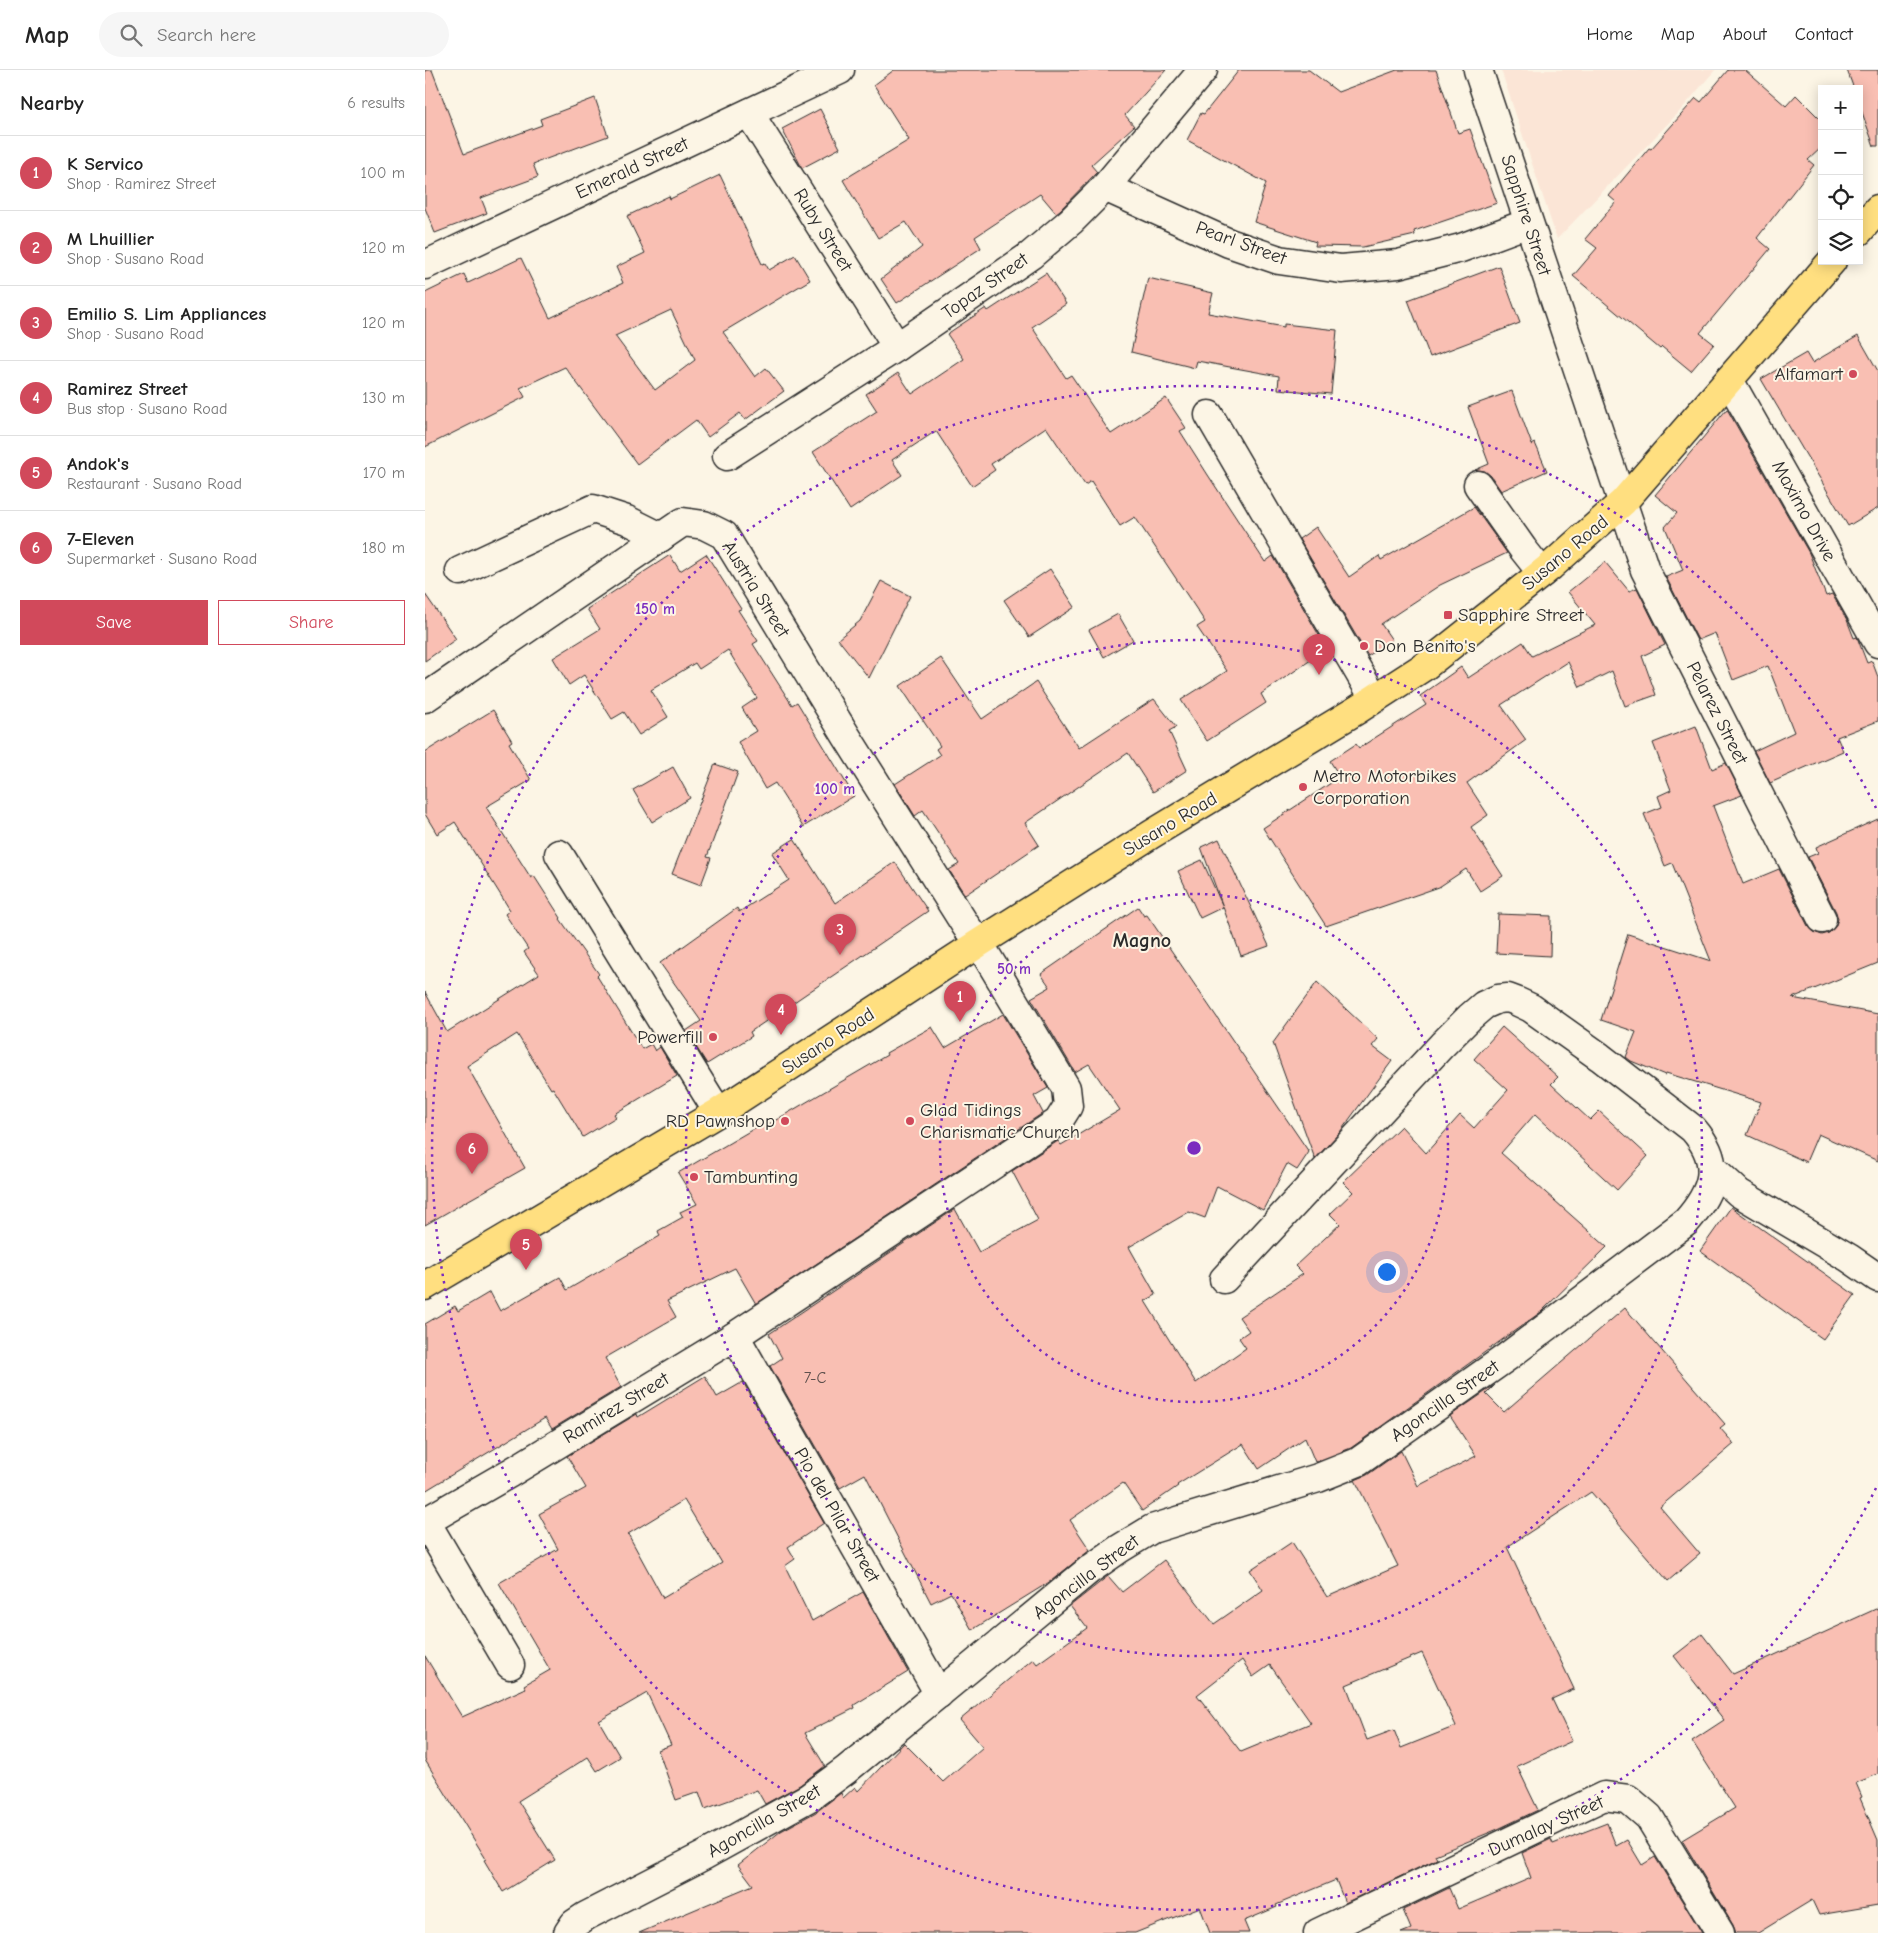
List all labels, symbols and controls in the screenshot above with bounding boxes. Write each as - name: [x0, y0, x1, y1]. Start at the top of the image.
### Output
- search box: [99, 12, 449, 57]
- text: Map: [25, 21, 69, 49]
- icon: search: [117, 21, 145, 49]
- text: Search here: [157, 24, 256, 46]
- text: Home: [1586, 24, 1633, 45]
- text: Map: [1661, 24, 1695, 45]
- text: About: [1723, 24, 1767, 45]
- text: Contact: [1795, 24, 1853, 45]
- map controls: [1818, 85, 1863, 265]
- button: +: [1818, 85, 1863, 130]
- text: Nearby: [20, 91, 84, 115]
- text: 6 results: [347, 94, 405, 112]
- button: −: [1818, 130, 1863, 175]
- street label: Emerald Street: [572, 132, 692, 204]
- street label: Sapphire Street: [1496, 152, 1556, 279]
- text: K Servico: [67, 153, 143, 175]
- text: 1: [33, 164, 39, 182]
- text: 100 m: [361, 164, 405, 182]
- text: Shop · Ramirez Street: [67, 175, 216, 193]
- button: locate: [1818, 175, 1863, 220]
- street label: Ruby Street: [789, 185, 857, 276]
- street label: Pearl Street: [1193, 216, 1290, 270]
- button: layers: [1818, 220, 1863, 265]
- text: M Lhuillier: [67, 228, 154, 250]
- text: 2: [32, 239, 40, 257]
- text: 120 m: [362, 239, 405, 257]
- street label: Topaz Street: [938, 248, 1033, 324]
- text: Shop · Susano Road: [67, 250, 204, 268]
- text: Emilio S. Lim Appliances: [67, 303, 266, 325]
- text: 3: [32, 314, 40, 332]
- text: 120 m: [362, 314, 405, 332]
- text: Shop · Susano Road: [67, 325, 204, 343]
- place label: Alfamart: [1775, 363, 1844, 385]
- marker: Alfamart: [1847, 368, 1859, 380]
- text: Ramirez Street: [67, 378, 187, 400]
- text: 4: [32, 389, 40, 407]
- text: 130 m: [362, 389, 405, 407]
- text: Bus stop · Susano Road: [67, 400, 227, 418]
- text: Andok's: [67, 453, 129, 475]
- street label: Maximo Drive: [1767, 457, 1841, 565]
- text: 5: [32, 464, 40, 482]
- text: 170 m: [363, 464, 405, 482]
- text: Restaurant · Susano Road: [67, 475, 242, 493]
- street label: Susano Road: [1517, 511, 1613, 595]
- text: 7-Eleven: [67, 528, 134, 550]
- street label: Austria Street: [718, 537, 795, 642]
- text: 6: [32, 539, 40, 557]
- text: 180 m: [362, 539, 405, 557]
- text: Supermarket · Susano Road: [67, 550, 257, 568]
- button: Save: [20, 600, 208, 645]
- button: Share: [218, 600, 405, 645]
- text: 150 m: [635, 600, 675, 618]
- place label: Sapphire Street: [1458, 604, 1584, 626]
- marker: Sapphire Street: [1442, 609, 1454, 621]
- pin: 2: [1303, 634, 1335, 675]
- place label: Don Benito's: [1374, 635, 1476, 657]
- marker: Don Benito's: [1358, 640, 1370, 652]
- street label: Pelarez Street: [1682, 658, 1753, 768]
- place label: Metro Motorbikes Corporation: [1313, 765, 1457, 809]
- text: 100 m: [815, 780, 855, 798]
- marker: Metro Motorbikes Corporation: [1297, 781, 1309, 793]
- street label: Susano Road: [1119, 787, 1221, 861]
- pin: 3: [824, 914, 856, 955]
- district label: Magno: [1113, 929, 1171, 952]
- text: 50 m: [997, 960, 1031, 978]
- pin: 1: [944, 981, 976, 1022]
- pin: 4: [765, 994, 797, 1035]
- street label: Susano Road: [778, 1003, 878, 1079]
- place label: Powerfill: [637, 1026, 703, 1048]
- marker: Powerfill: [707, 1031, 719, 1043]
- place label: Glad Tidings Charismatic Church: [920, 1099, 1080, 1143]
- place label: RD Pawnshop: [666, 1110, 775, 1132]
- marker: RD Pawnshop: [779, 1115, 791, 1127]
- marker: Glad Tidings Charismatic Church: [904, 1115, 916, 1127]
- pin: 6: [456, 1133, 488, 1174]
- centre of rings: [1185, 1139, 1203, 1157]
- place label: Tambunting: [704, 1166, 798, 1188]
- marker: Tambunting: [688, 1171, 700, 1183]
- pin: 5: [510, 1229, 542, 1270]
- your location: [1374, 1259, 1400, 1285]
- street label: Agoncilla Street: [1387, 1355, 1504, 1446]
- street label: Ramirez Street: [559, 1367, 673, 1448]
- house number: 7-C: [804, 1369, 826, 1387]
- street label: Pio del Pilar Street: [790, 1444, 885, 1587]
- street label: Agoncilla Street: [1029, 1530, 1144, 1624]
- street label: Agoncilla Street: [703, 1779, 825, 1862]
- street label: Dumalay Street: [1485, 1791, 1607, 1861]

